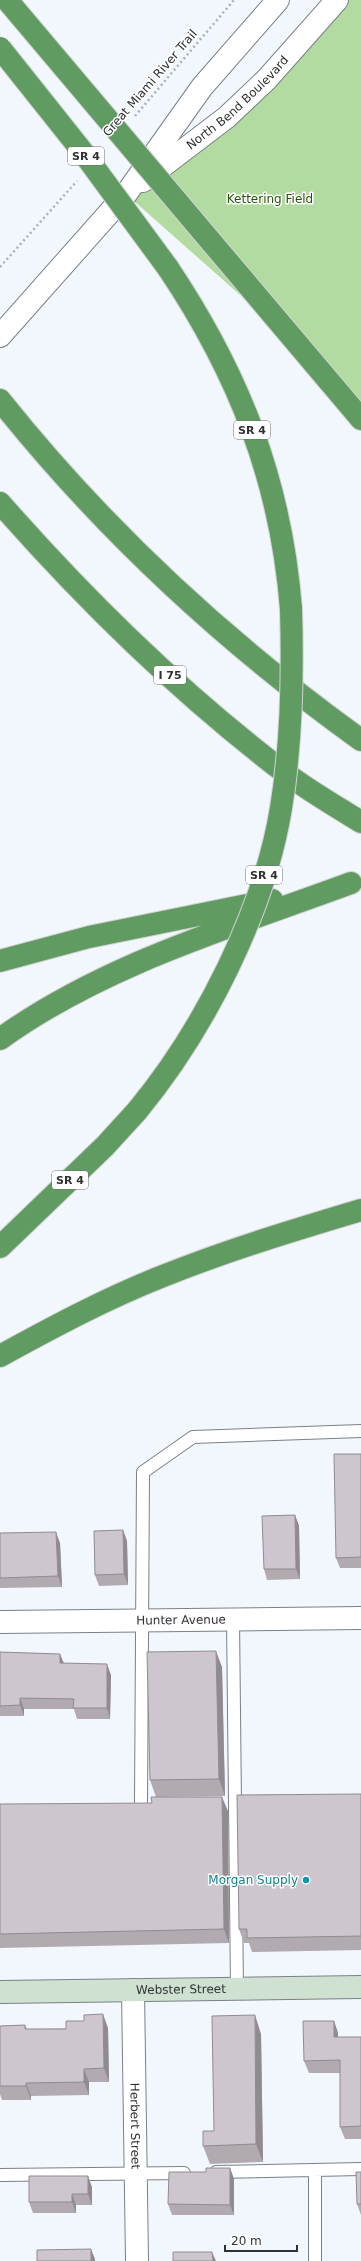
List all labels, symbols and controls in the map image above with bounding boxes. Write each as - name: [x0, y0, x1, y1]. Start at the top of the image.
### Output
- street label: Great Miami River Trail: [100, 27, 200, 139]
- street label: North Bend Boulevard: [184, 53, 291, 152]
- road number: SR 4: [68, 147, 104, 165]
- park label: Kettering Field: [227, 192, 313, 206]
- road number: SR 4: [234, 421, 270, 439]
- road number: I 75: [154, 666, 186, 684]
- road number: SR 4: [246, 866, 282, 884]
- road number: SR 4: [52, 1171, 88, 1189]
- street label: Hunter Avenue: [136, 1612, 226, 1627]
- place label: Morgan Supply: [208, 1873, 298, 1887]
- marker: Morgan Supply: [301, 1875, 311, 1885]
- street label: Webster Street: [136, 1982, 226, 1997]
- street label: Herbert Street: [127, 2083, 143, 2170]
- scale bar: [225, 2227, 297, 2253]
- text: 20 m: [231, 2234, 262, 2248]

